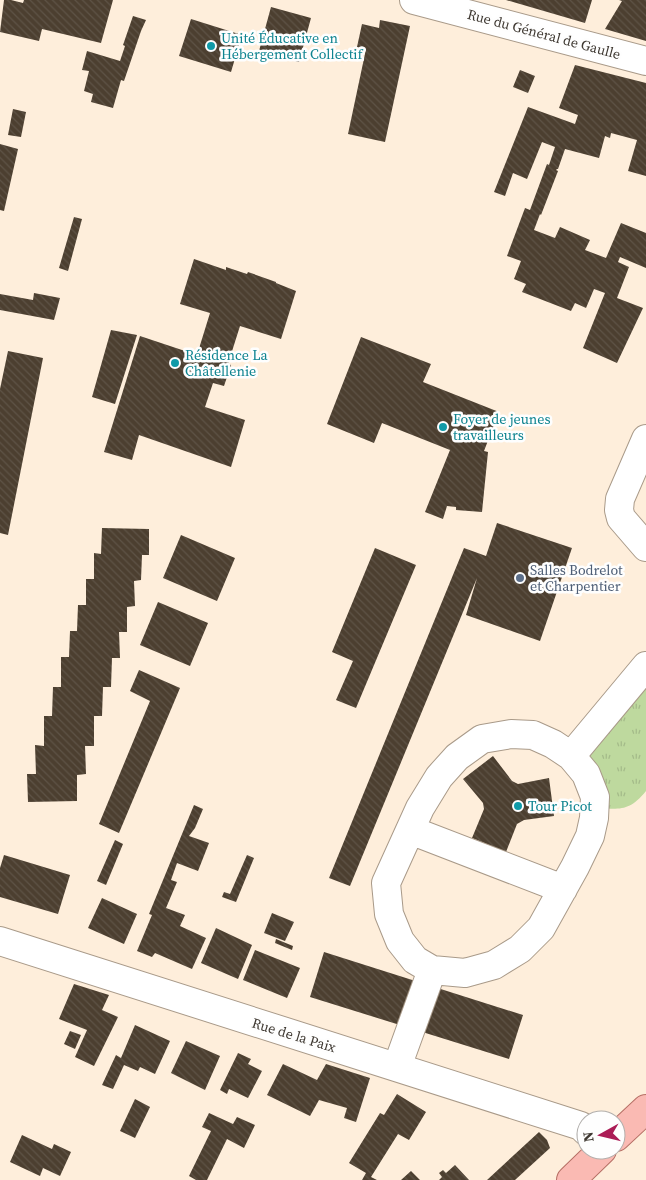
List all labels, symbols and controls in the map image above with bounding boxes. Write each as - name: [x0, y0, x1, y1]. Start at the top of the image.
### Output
- street label: Rue du Général de Gaulle: [465, 4, 623, 64]
- place label: Unité Éducative en Hébergement Collectif: [221, 28, 363, 64]
- marker: Unité Éducative en Hébergement Collectif: [205, 40, 217, 52]
- place label: Résidence La Châtellenie: [185, 345, 269, 381]
- marker: Résidence La Châtellenie: [169, 357, 181, 369]
- place label: Foyer de jeunes travailleurs: [453, 409, 551, 445]
- marker: Foyer de jeunes travailleurs: [437, 421, 449, 433]
- place label: Salles Bodrelot et Charpentier: [530, 560, 623, 596]
- marker: Salles Bodrelot et Charpentier: [514, 572, 526, 584]
- place label: Tour Picot: [528, 796, 592, 816]
- marker: Tour Picot: [512, 800, 524, 812]
- street label: Rue de la Paix: [249, 1013, 339, 1057]
- north arrow: [576, 1110, 626, 1160]
- text: N: [578, 1130, 599, 1143]

